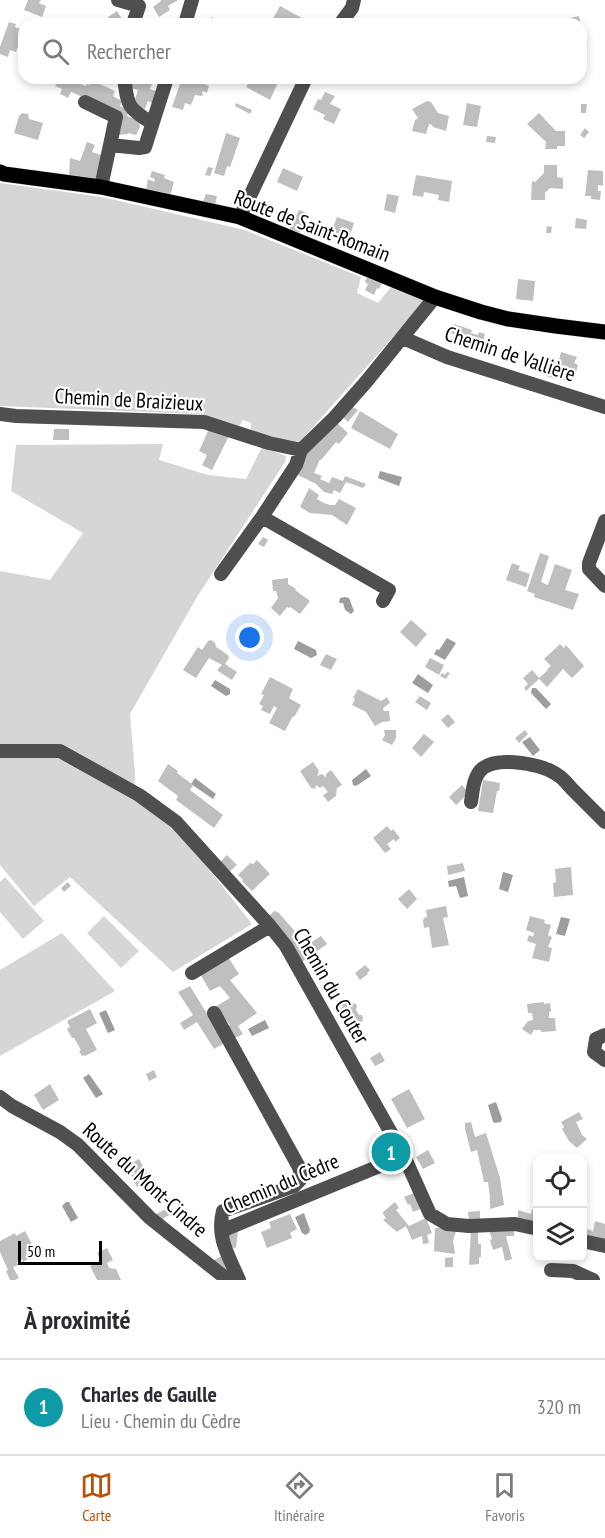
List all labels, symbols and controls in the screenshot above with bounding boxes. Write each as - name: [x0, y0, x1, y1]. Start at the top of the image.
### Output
- search box: [18, 18, 587, 84]
- icon: search: [39, 35, 72, 68]
- text: Rechercher: [87, 37, 171, 65]
- street label: Route de Saint-Romain: [230, 183, 394, 268]
- street label: Chemin de Vallière: [441, 320, 579, 387]
- street label: Chemin de Braizieux: [54, 382, 204, 417]
- your location: [235, 623, 264, 652]
- street label: Chemin du Couter: [287, 923, 376, 1049]
- street label: Route du Mont-Cindre: [77, 1116, 213, 1243]
- pin: 1: [372, 1130, 410, 1174]
- street label: Chemin du Cèdre: [219, 1147, 343, 1220]
- map controls: [533, 1154, 587, 1262]
- button: locate: [533, 1154, 587, 1208]
- button: layers: [533, 1208, 587, 1262]
- scale bar: [18, 1238, 102, 1266]
- text: 50 m: [27, 1241, 55, 1261]
- text: À proximité: [24, 1303, 131, 1336]
- text: Charles de Gaulle: [81, 1380, 217, 1408]
- text: 1: [39, 1394, 48, 1420]
- text: 320 m: [537, 1394, 581, 1420]
- text: Lieu · Chemin du Cèdre: [81, 1408, 241, 1434]
- tab: Carte: [80, 1469, 113, 1525]
- tab: Itinéraire: [274, 1469, 325, 1525]
- tab: Favoris: [485, 1469, 525, 1525]

